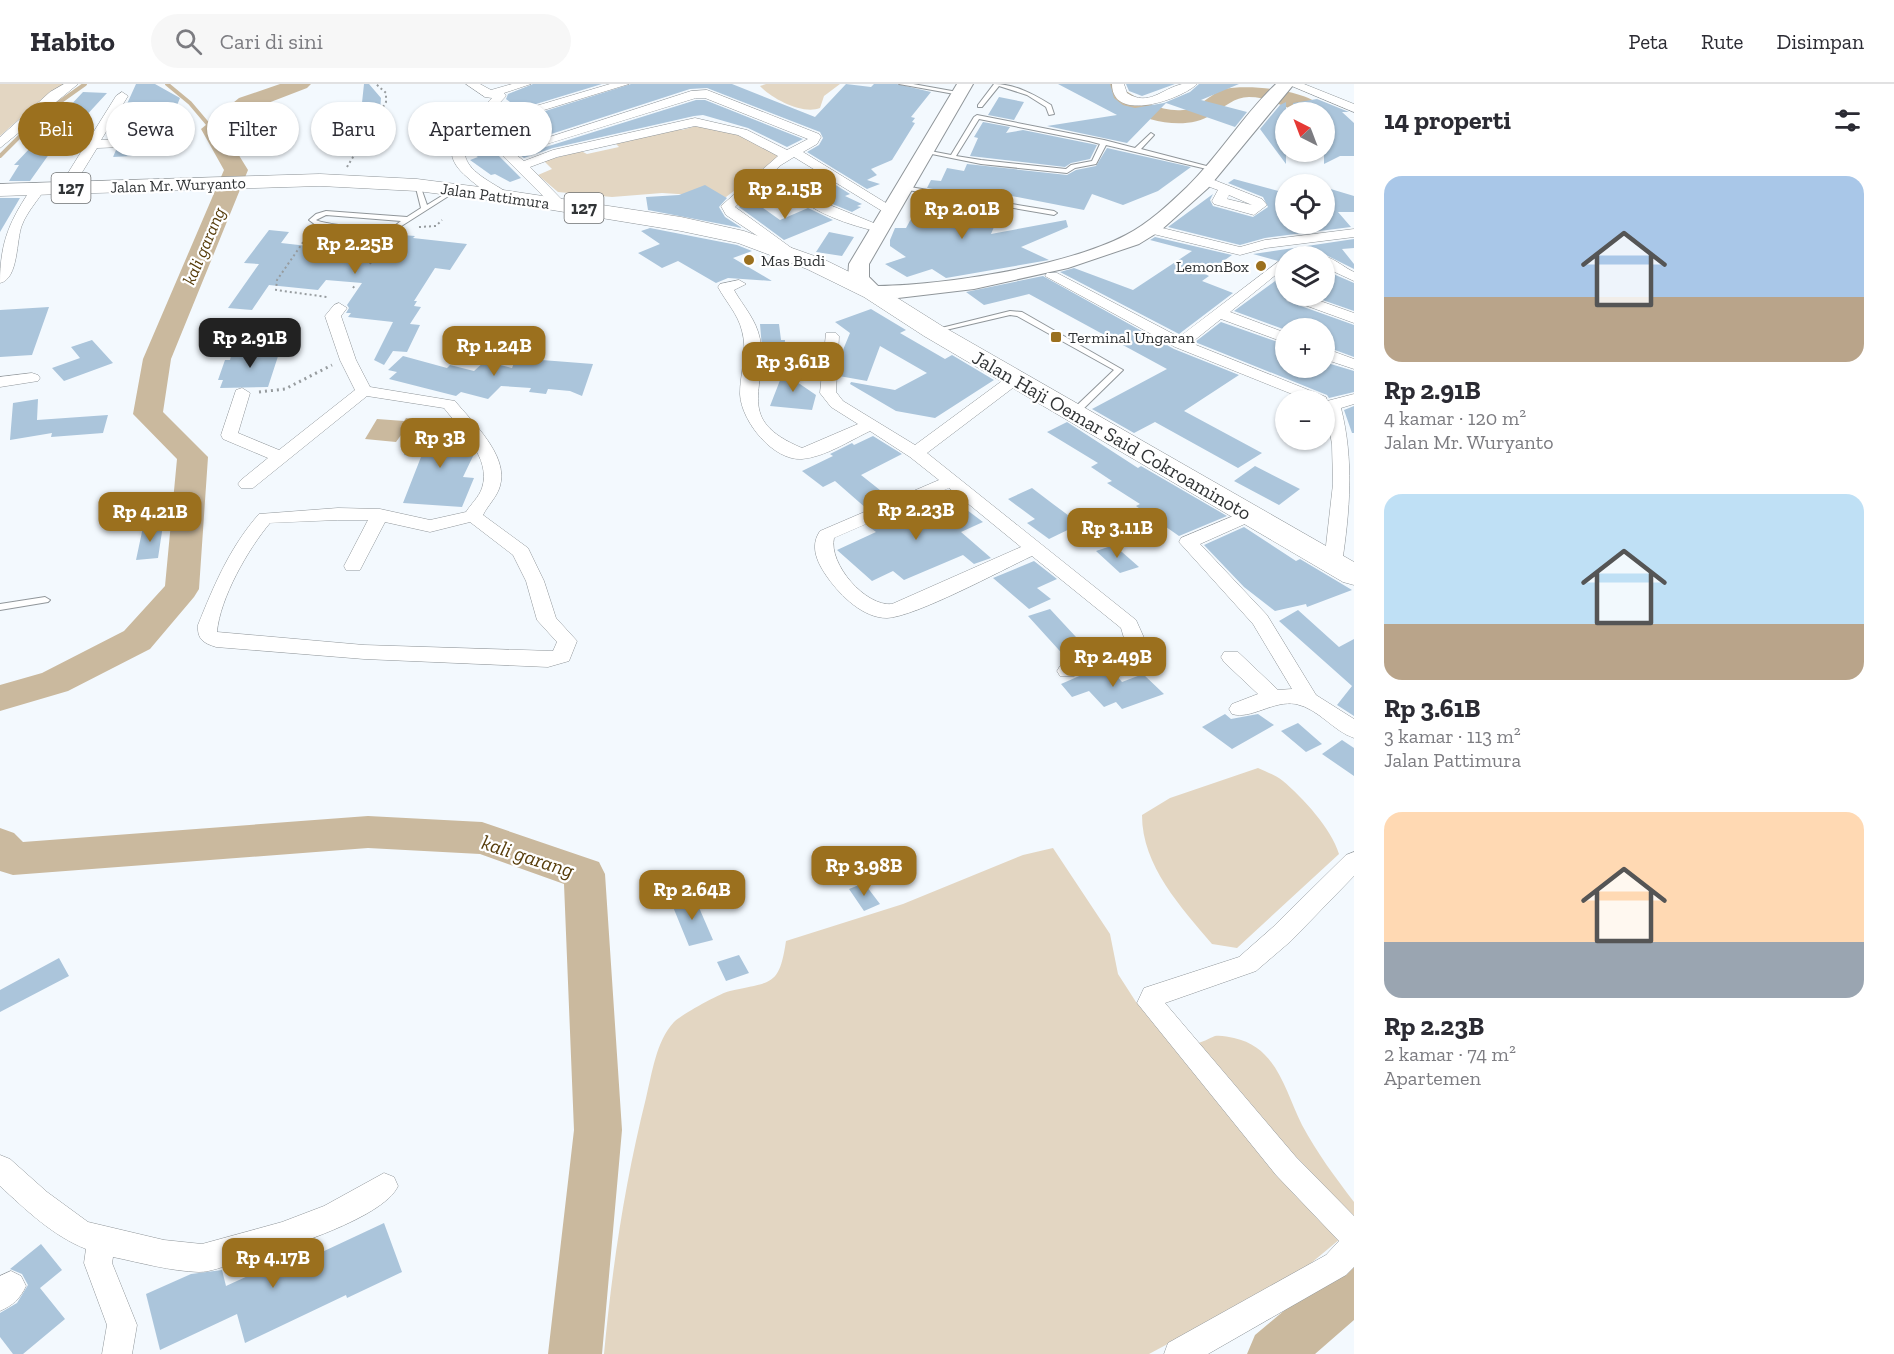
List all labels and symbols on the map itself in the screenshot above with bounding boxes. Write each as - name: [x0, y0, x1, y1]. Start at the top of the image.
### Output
- north arrow: [1275, 102, 1335, 162]
- pin: Rp 2.15B: [723, 169, 847, 220]
- road number: 127: [52, 173, 90, 203]
- street label: Jalan Mr. Wuryanto: [110, 173, 246, 197]
- street label: Jalan Pattimura: [439, 179, 551, 213]
- pin: Rp 2.01B: [900, 189, 1024, 240]
- road number: 127: [564, 193, 604, 223]
- water label: kali garang: [178, 203, 230, 288]
- pin: Rp 2.25B: [293, 224, 417, 275]
- place label: Mas Budi: [761, 251, 826, 270]
- marker: Mas Budi: [742, 253, 756, 267]
- place label: LemonBox: [1176, 257, 1249, 276]
- marker: LemonBox: [1254, 259, 1268, 273]
- pin: Rp 2.91B: [188, 318, 312, 369]
- pin: Rp 1.24B: [432, 326, 556, 377]
- place label: Terminal Ungaran: [1068, 328, 1195, 347]
- marker: Terminal Ungaran: [1049, 330, 1063, 344]
- pin: Rp 3.61B: [731, 342, 855, 393]
- street label: Jalan Haji Oemar Said Cokroaminoto: [968, 345, 1256, 525]
- pin: Rp 3B: [398, 418, 482, 469]
- pin: Rp 2.23B: [854, 490, 978, 541]
- pin: Rp 4.21B: [88, 492, 212, 543]
- pin: Rp 3.11B: [1055, 508, 1179, 559]
- pin: Rp 2.49B: [1051, 637, 1175, 688]
- water label: kali garang: [479, 829, 578, 883]
- pin: Rp 3.98B: [802, 846, 926, 897]
- pin: Rp 2.64B: [630, 870, 754, 921]
- pin: Rp 4.17B: [211, 1238, 335, 1289]

